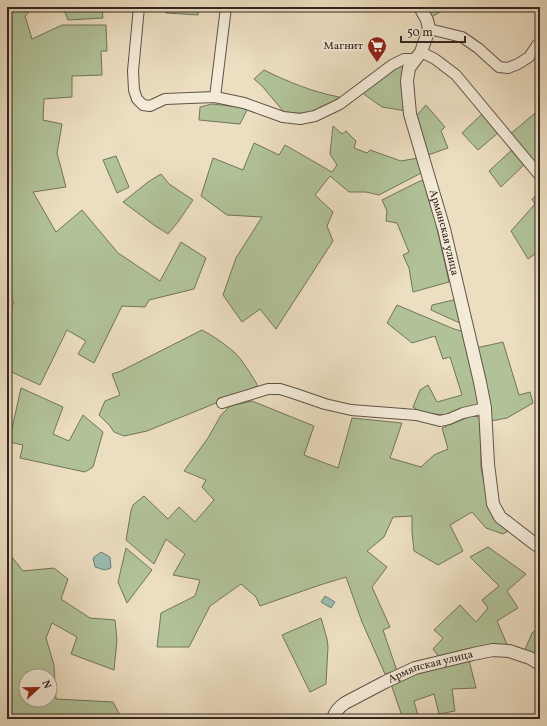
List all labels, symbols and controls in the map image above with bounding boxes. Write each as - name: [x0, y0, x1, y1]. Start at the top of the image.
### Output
- scale bar: [401, 18, 465, 44]
- text: 50 m: [407, 25, 433, 41]
- supermarket icon: Магнит: [366, 35, 388, 63]
- place label: Магнит: [324, 39, 363, 54]
- street label: Армянская улица: [425, 188, 462, 278]
- street label: Армянская улица: [386, 647, 475, 687]
- north arrow: [18, 668, 58, 708]
- text: N: [37, 678, 54, 691]

